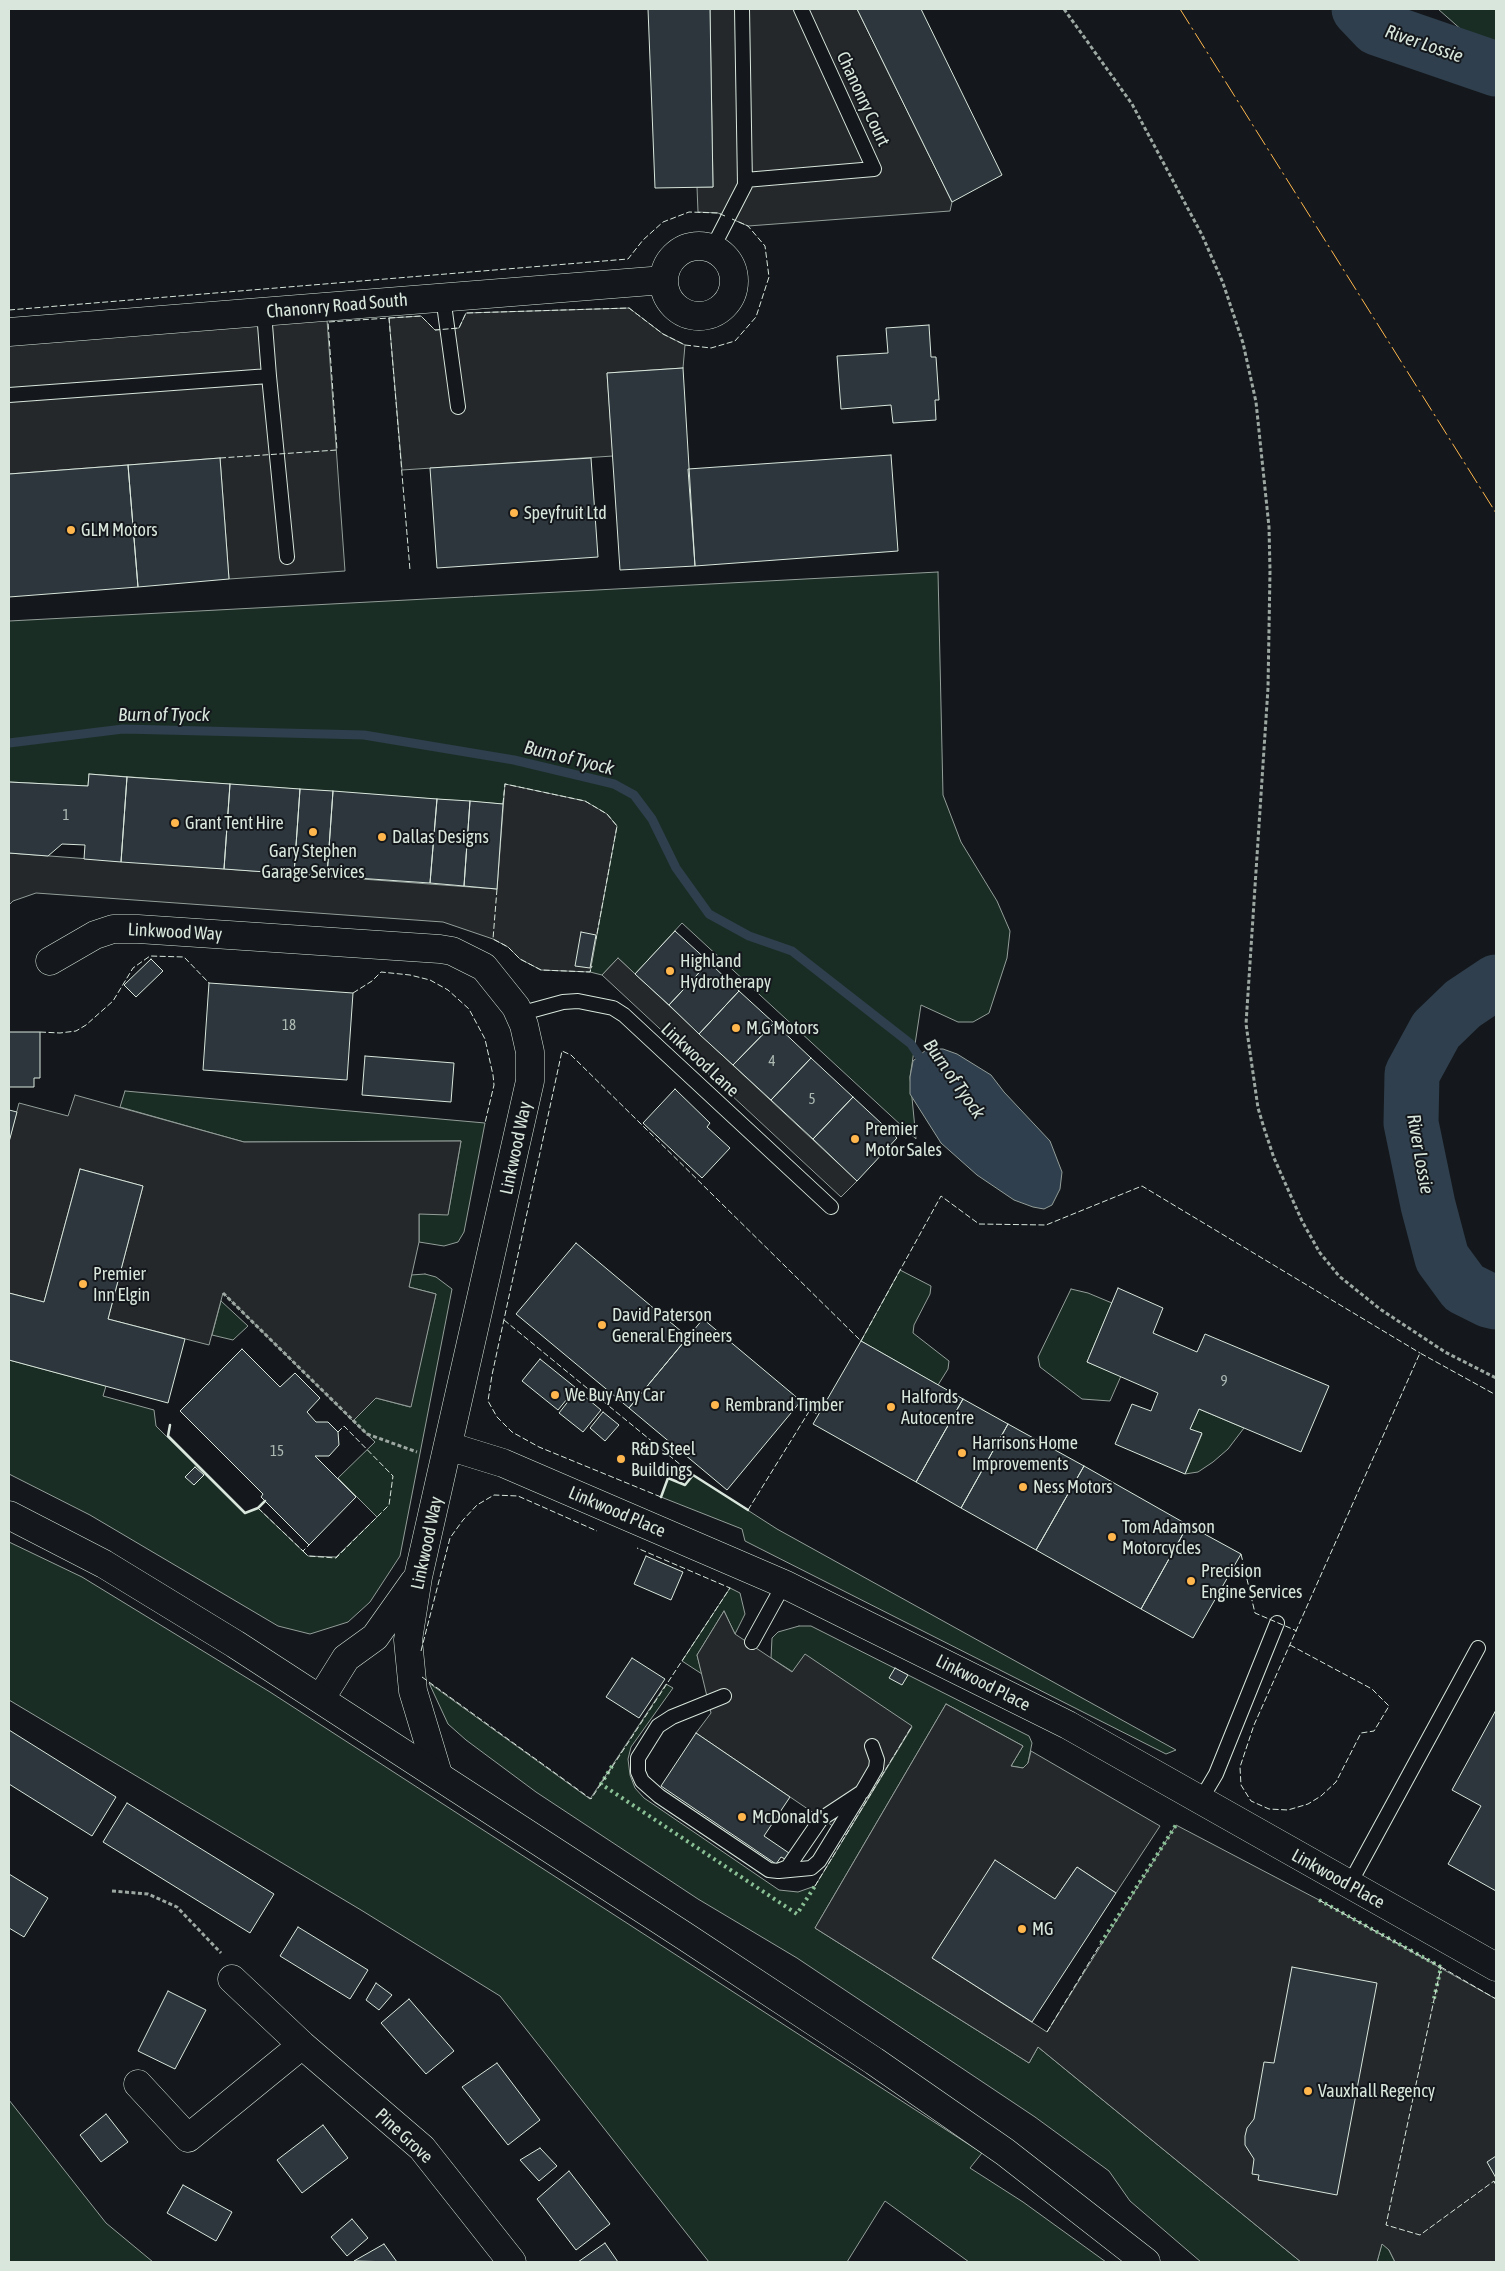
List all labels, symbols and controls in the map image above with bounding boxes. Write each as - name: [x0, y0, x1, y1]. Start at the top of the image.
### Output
- water label: River Lossie: [1382, 20, 1466, 68]
- street label: Chanonry Court: [832, 48, 894, 150]
- street label: Chanonry Road South: [265, 289, 409, 323]
- place label: Speyfruit Ltd: [524, 502, 607, 524]
- marker: Speyfruit Ltd: [508, 507, 520, 519]
- place label: GLM Motors: [81, 519, 158, 541]
- marker: GLM Motors: [65, 524, 77, 536]
- water label: Burn of Tyock: [118, 704, 210, 726]
- water label: Burn of Tyock: [522, 736, 616, 780]
- house number: 1: [62, 806, 70, 824]
- place label: Grant Tent Hire: [185, 812, 284, 834]
- marker: Grant Tent Hire: [169, 817, 181, 829]
- marker: Gary Stephen Garage Services: [307, 826, 319, 838]
- place label: Dallas Designs: [392, 826, 489, 848]
- marker: Dallas Designs: [376, 831, 388, 843]
- place label: Gary Stephen Garage Services: [261, 840, 365, 882]
- street label: Linkwood Way: [127, 919, 223, 945]
- place label: Highland Hydrotherapy: [680, 950, 771, 992]
- marker: Highland Hydrotherapy: [664, 965, 676, 977]
- house number: 18: [282, 1016, 296, 1034]
- place label: M.G Motors: [746, 1017, 819, 1039]
- street label: Linkwood Lane: [657, 1019, 743, 1101]
- marker: M.G Motors: [730, 1022, 742, 1034]
- water label: Burn of Tyock: [918, 1035, 990, 1123]
- house number: 4: [768, 1052, 776, 1070]
- house number: 5: [808, 1090, 816, 1108]
- street label: Linkwood Way: [496, 1100, 536, 1196]
- water label: River Lossie: [1402, 1112, 1438, 1196]
- place label: Premier Motor Sales: [865, 1118, 942, 1160]
- marker: Premier Motor Sales: [849, 1133, 861, 1145]
- place label: Premier Inn Elgin: [93, 1263, 150, 1306]
- marker: Premier Inn Elgin: [77, 1278, 89, 1290]
- place label: David Paterson General Engineers: [612, 1304, 732, 1346]
- marker: David Paterson General Engineers: [596, 1319, 608, 1331]
- house number: 9: [1220, 1372, 1228, 1390]
- place label: We Buy Any Car: [565, 1384, 664, 1406]
- place label: Halfords Autocentre: [901, 1386, 974, 1428]
- marker: We Buy Any Car: [549, 1389, 561, 1401]
- place label: Rembrand Timber: [725, 1394, 843, 1416]
- marker: Rembrand Timber: [709, 1399, 721, 1411]
- marker: Halfords Autocentre: [885, 1401, 897, 1413]
- place label: Harrisons Home Improvements: [972, 1432, 1078, 1475]
- place label: R&D Steel Buildings: [631, 1438, 695, 1480]
- house number: 15: [270, 1442, 284, 1460]
- marker: Harrisons Home Improvements: [956, 1447, 968, 1459]
- marker: R&D Steel Buildings: [615, 1453, 627, 1465]
- place label: Ness Motors: [1033, 1476, 1113, 1498]
- marker: Ness Motors: [1017, 1481, 1029, 1493]
- street label: Linkwood Place: [565, 1482, 669, 1542]
- street label: Linkwood Way: [407, 1495, 447, 1591]
- place label: Tom Adamson Motorcycles: [1122, 1516, 1215, 1558]
- marker: Tom Adamson Motorcycles: [1106, 1531, 1118, 1543]
- place label: Precision Engine Services: [1201, 1560, 1302, 1602]
- marker: Precision Engine Services: [1185, 1575, 1197, 1587]
- street label: Linkwood Place: [932, 1650, 1034, 1716]
- place label: McDonald's: [752, 1806, 829, 1828]
- marker: McDonald's: [736, 1811, 748, 1823]
- street label: Linkwood Place: [1288, 1845, 1388, 1913]
- place label: MG: [1032, 1918, 1054, 1940]
- marker: MG: [1016, 1923, 1028, 1935]
- place label: Vauxhall Regency: [1318, 2080, 1435, 2102]
- marker: Vauxhall Regency: [1302, 2085, 1314, 2097]
- street label: Pine Grove: [371, 2104, 437, 2168]

